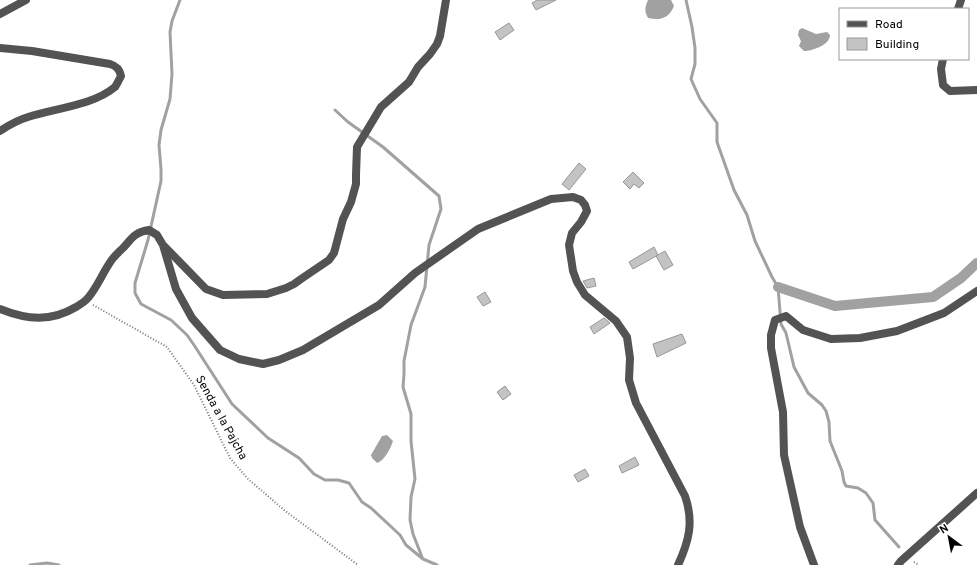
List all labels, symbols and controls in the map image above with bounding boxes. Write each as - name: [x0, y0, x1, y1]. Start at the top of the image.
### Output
- legend: [839, 8, 969, 60]
- text: Road: [875, 17, 903, 33]
- text: Building: [875, 37, 919, 53]
- street label: Senda a la Pajcha: [191, 373, 251, 463]
- north arrow: [929, 517, 969, 557]
- text: N: [937, 521, 951, 537]

